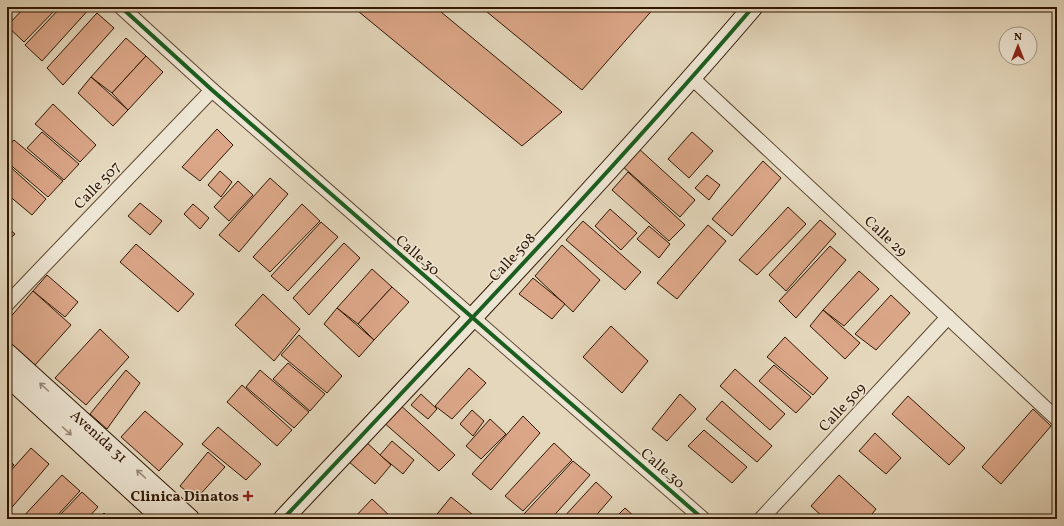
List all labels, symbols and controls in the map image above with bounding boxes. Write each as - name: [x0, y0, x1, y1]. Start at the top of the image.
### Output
- north arrow: [998, 26, 1038, 66]
- text: N: [1014, 30, 1022, 45]
- street label: Calle 507: [70, 157, 126, 215]
- street label: Calle 29: [859, 212, 911, 263]
- street label: Calle 508: [485, 229, 541, 287]
- street label: Calle 30: [390, 231, 444, 281]
- street label: Calle 509: [815, 379, 871, 437]
- one-way arrow: [39, 382, 49, 392]
- street label: Avenida 31: [65, 406, 131, 468]
- one-way arrow: [62, 426, 72, 436]
- street label: Calle 30: [635, 444, 689, 494]
- one-way arrow: [136, 470, 146, 479]
- place label: Clinica Dinatos: [131, 487, 239, 508]
- marker: Clinica Dinatos: [242, 490, 254, 502]

